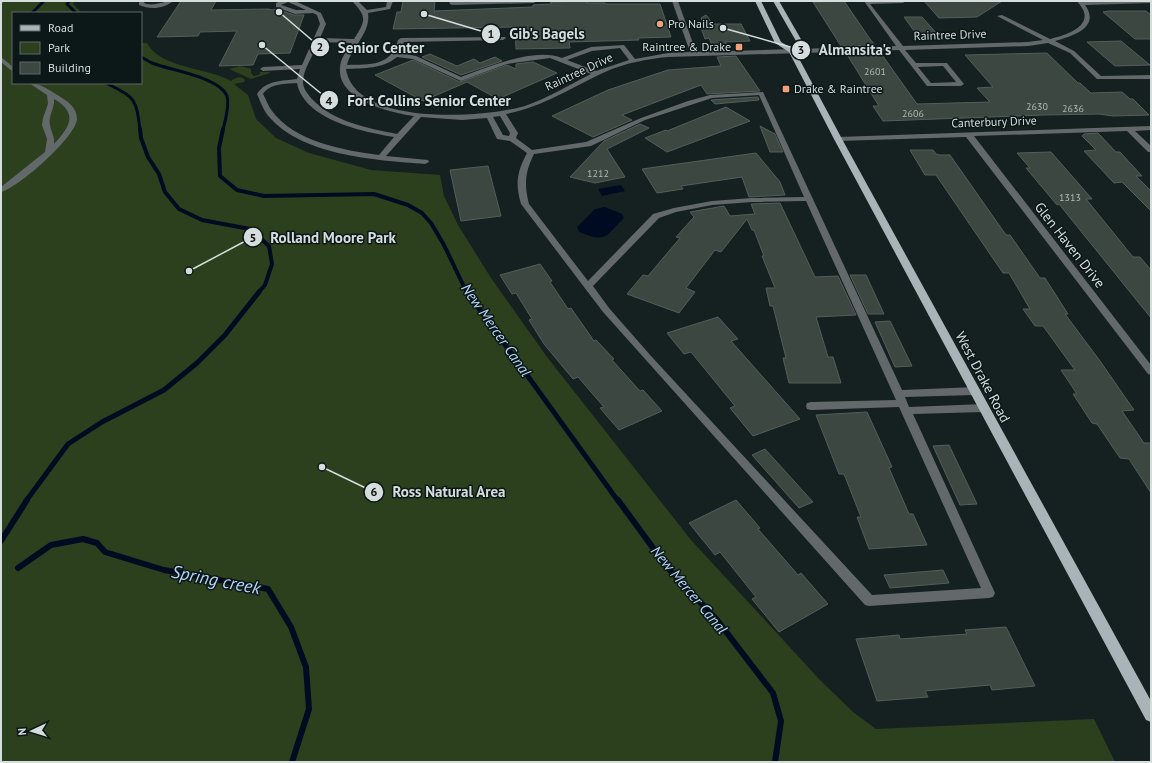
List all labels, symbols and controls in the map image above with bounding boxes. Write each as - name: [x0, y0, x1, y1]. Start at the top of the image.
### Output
- legend: [12, 12, 142, 84]
- place label: Pro Nails: [668, 16, 714, 31]
- marker: Pro Nails: [655, 19, 665, 29]
- text: Road: [48, 20, 73, 35]
- callout: Gib's Bagels: [481, 20, 593, 47]
- text: Gib's Bagels: [509, 24, 585, 43]
- text: 1: [488, 26, 494, 41]
- street label: Raintree Drive: [913, 26, 987, 43]
- callout: Senior Center: [310, 34, 433, 61]
- callout: Almansita's: [791, 36, 899, 63]
- text: Senior Center: [338, 38, 425, 57]
- text: 2: [317, 39, 323, 54]
- place label: Raintree & Drake: [642, 39, 731, 54]
- text: Park: [48, 40, 70, 55]
- text: Almansita's: [819, 40, 891, 59]
- marker: Raintree & Drake: [734, 42, 744, 52]
- text: 3: [798, 42, 804, 57]
- street label: Raintree Drive: [543, 49, 615, 94]
- text: Building: [48, 60, 91, 75]
- house number: 2601: [864, 65, 886, 78]
- place label: Drake & Raintree: [794, 81, 883, 96]
- marker: Drake & Raintree: [781, 84, 791, 94]
- callout: Fort Collins Senior Center: [319, 87, 519, 114]
- text: Fort Collins Senior Center: [347, 91, 512, 110]
- text: 4: [326, 93, 333, 108]
- house number: 2630: [1026, 100, 1048, 113]
- house number: 2636: [1062, 102, 1084, 115]
- house number: 2606: [902, 107, 924, 120]
- street label: Canterbury Drive: [951, 113, 1037, 130]
- house number: 1212: [587, 167, 609, 180]
- house number: 1313: [1059, 191, 1081, 204]
- street label: Glen Haven Drive: [1031, 198, 1109, 292]
- callout: Rolland Moore Park: [243, 224, 404, 251]
- text: Rolland Moore Park: [270, 228, 396, 247]
- text: 5: [250, 230, 256, 245]
- water label: New Mercer Canal: [457, 279, 536, 380]
- street label: West Drake Road: [951, 328, 1015, 426]
- callout: Ross Natural Area: [364, 478, 514, 505]
- text: Ross Natural Area: [392, 482, 506, 501]
- text: 6: [371, 484, 378, 499]
- water label: New Mercer Canal: [647, 542, 732, 638]
- water label: Spring creek: [170, 560, 263, 600]
- north arrow: [12, 711, 52, 751]
- text: N: [15, 728, 29, 736]

